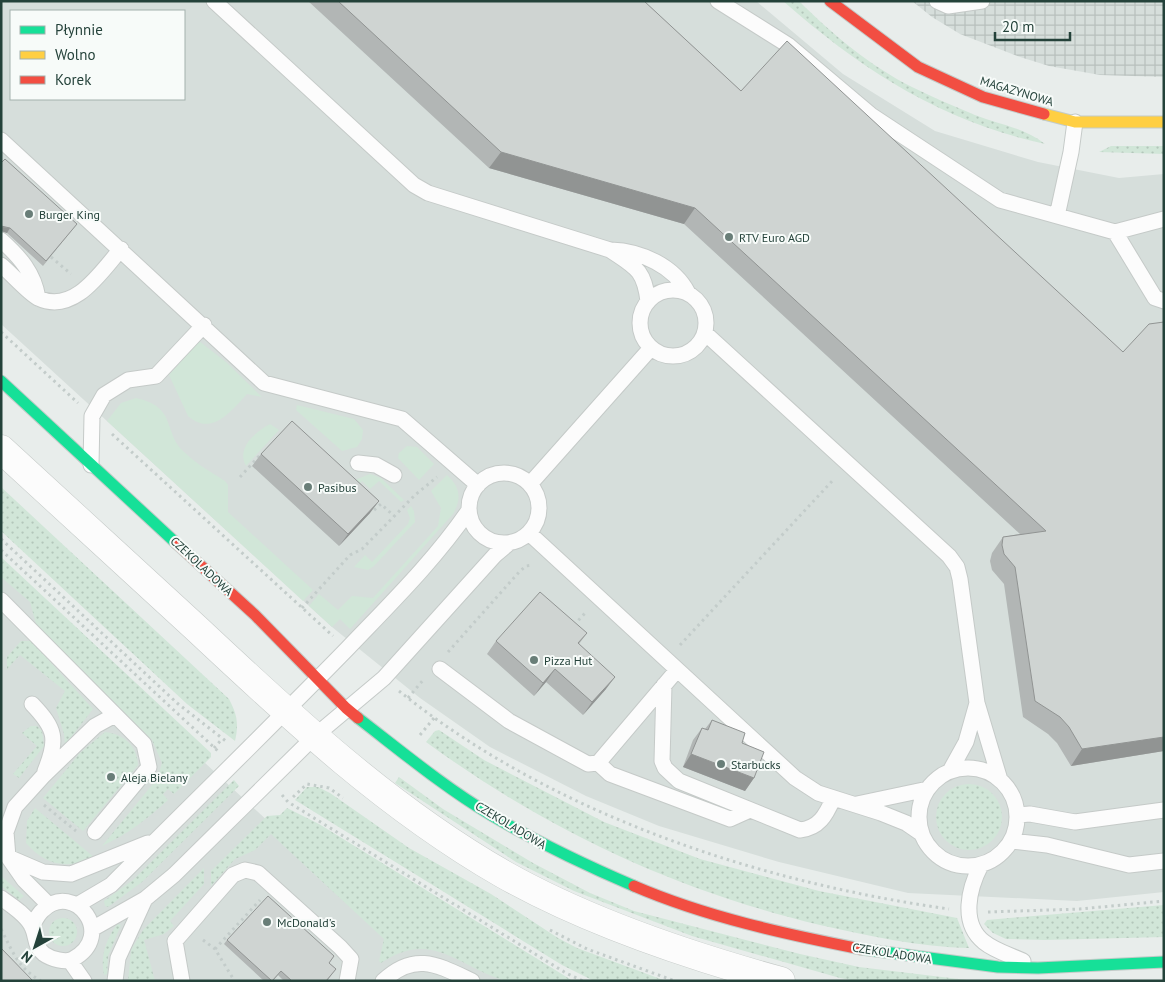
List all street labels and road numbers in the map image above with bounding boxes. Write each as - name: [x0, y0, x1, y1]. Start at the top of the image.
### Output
- street label: MAGAZYNOWA: [978, 73, 1056, 109]
- street label: CZEKOLADOWA: [168, 533, 236, 599]
- street label: CZEKOLADOWA: [473, 798, 549, 852]
- street label: CZEKOLADOWA: [851, 939, 933, 967]

